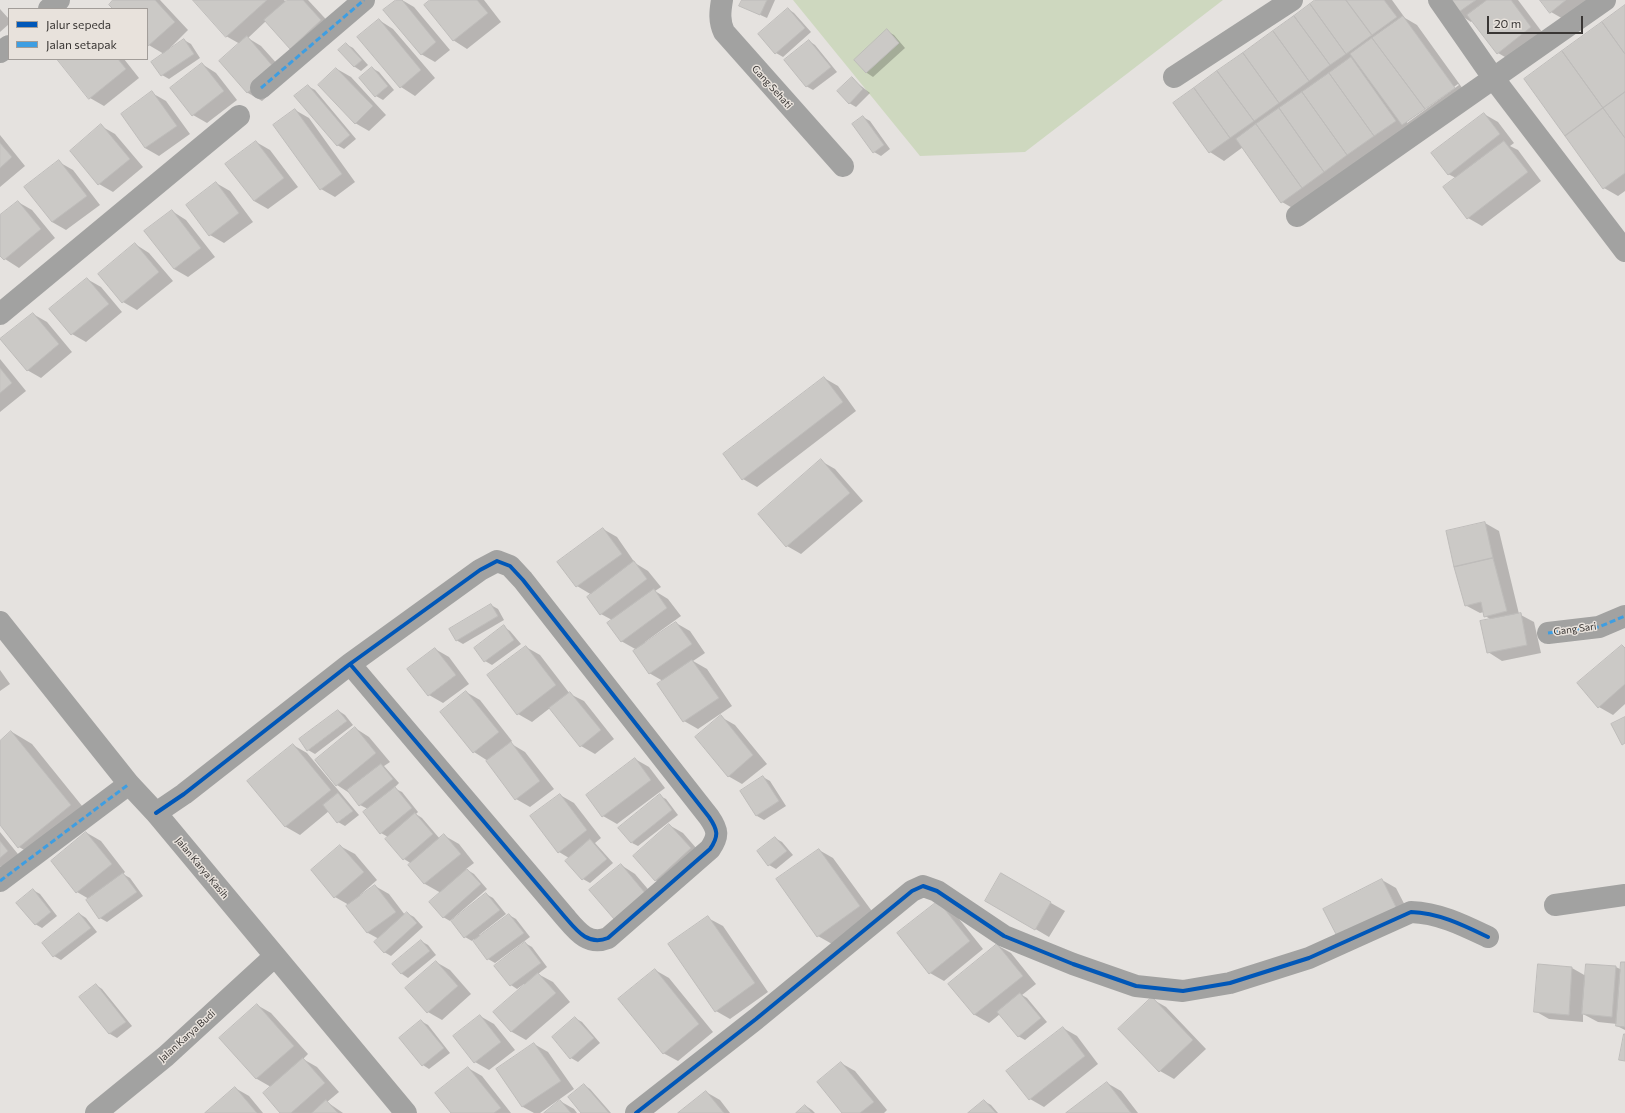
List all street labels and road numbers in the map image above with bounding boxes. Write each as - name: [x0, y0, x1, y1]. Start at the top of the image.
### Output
- street label: Gang Sehati: [749, 63, 795, 111]
- street label: Gang Sari: [1553, 620, 1597, 638]
- street label: Jalan Karya Kasih: [173, 835, 231, 901]
- street label: Jalan Karya Budi: [156, 1007, 218, 1065]

